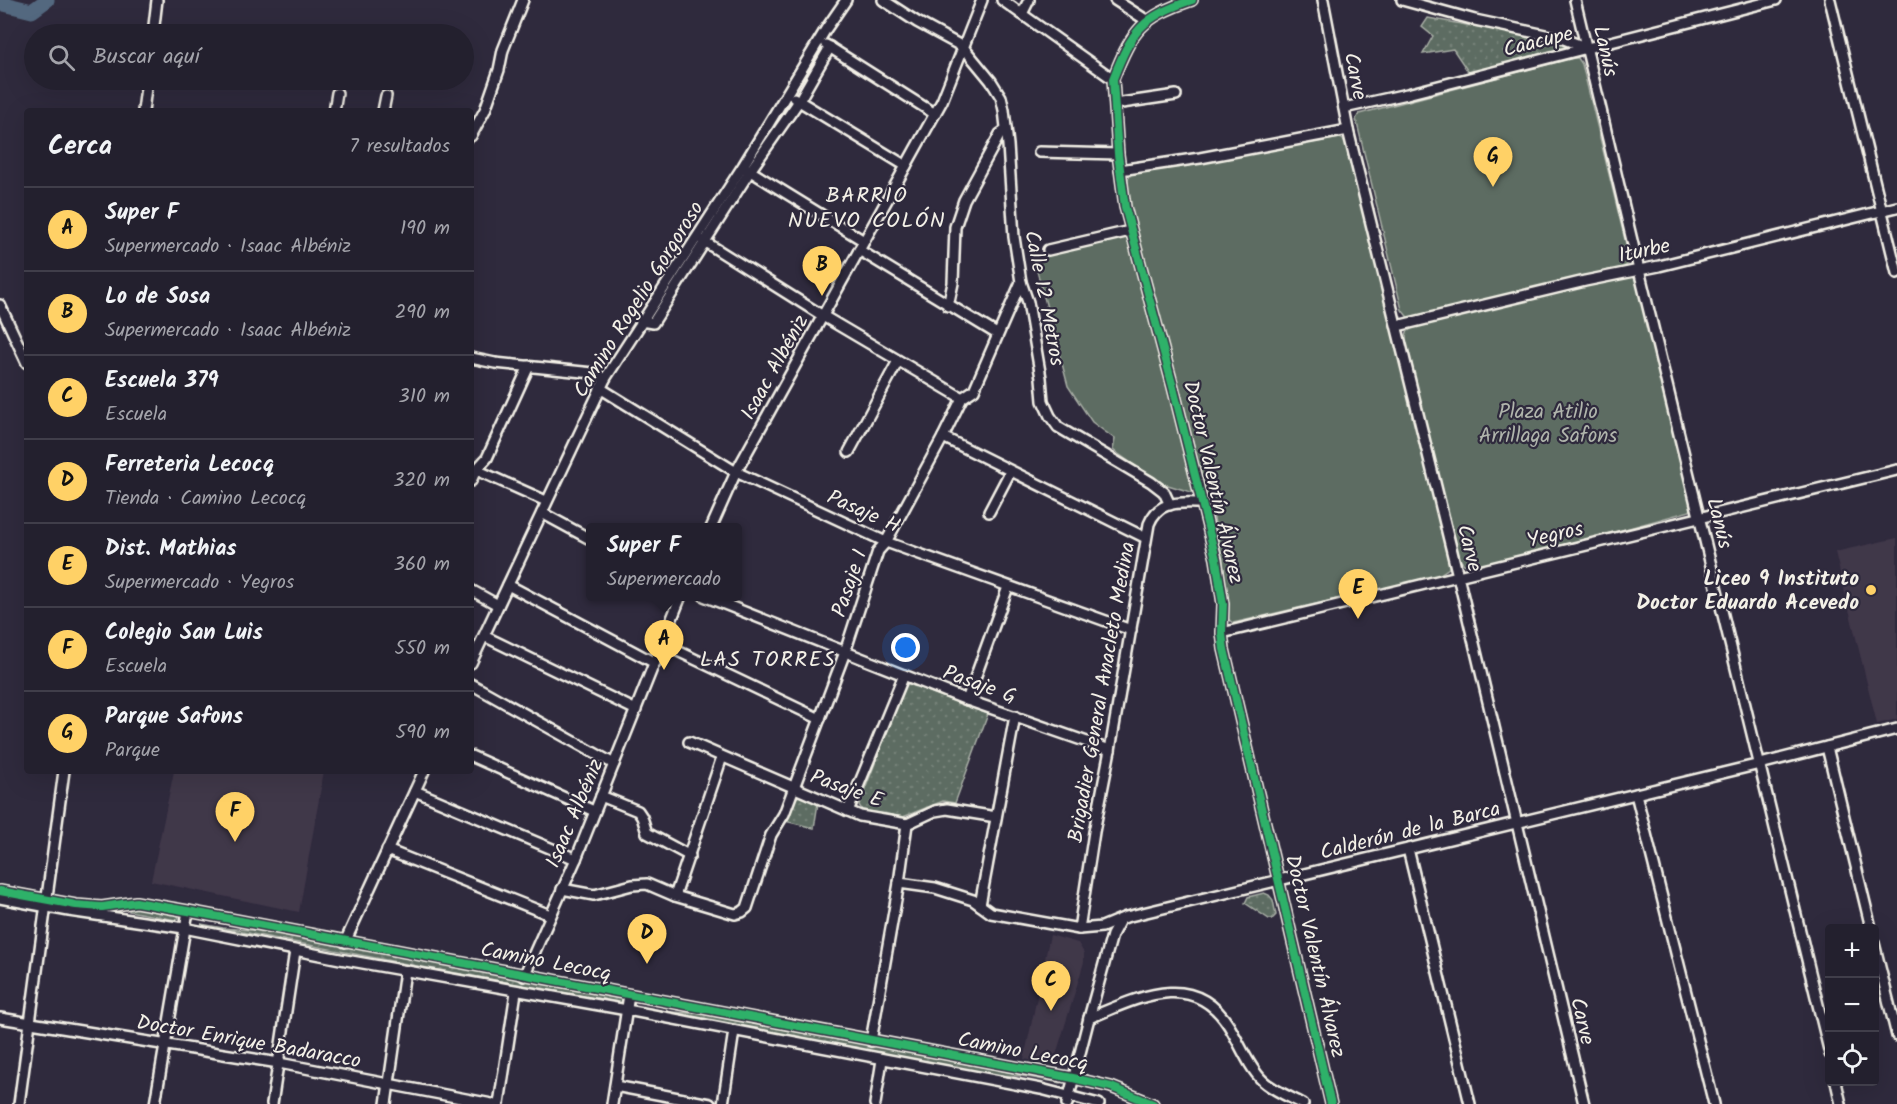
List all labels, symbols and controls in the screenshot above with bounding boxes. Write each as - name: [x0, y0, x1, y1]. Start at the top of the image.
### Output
- street label: Caacupe: [1500, 18, 1577, 67]
- street label: Lanús: [1583, 23, 1626, 80]
- search box: [24, 24, 474, 90]
- text: Buscar aquí: [93, 40, 200, 75]
- icon: search: [45, 41, 78, 74]
- street label: Carve: [1334, 50, 1375, 103]
- text: Cerca: [48, 126, 112, 168]
- text: 7 resultados: [349, 131, 450, 163]
- pin: G: [1474, 138, 1512, 187]
- district label: BARRIO NUEVO COLÓN: [788, 179, 946, 239]
- street label: Camino Rogelio Gorgoroso: [565, 195, 713, 404]
- text: Super F: [105, 196, 179, 231]
- text: A: [61, 213, 74, 245]
- text: 190 m: [400, 213, 450, 245]
- street label: Calle 12 Metros: [1014, 228, 1073, 369]
- street label: Iturbe: [1615, 230, 1674, 273]
- text: Supermercado · Isaac Albéniz: [105, 231, 351, 263]
- pin: B: [802, 246, 842, 296]
- text: Lo de Sosa: [105, 280, 210, 315]
- text: B: [61, 297, 74, 329]
- text: 290 m: [395, 297, 450, 329]
- street label: Isaac Albéniz: [733, 309, 818, 427]
- text: Supermercado · Isaac Albéniz: [105, 315, 351, 347]
- text: Escuela 379: [105, 364, 219, 399]
- street label: Doctor Valentín Álvarez: [1173, 378, 1252, 587]
- text: C: [61, 381, 74, 413]
- text: 310 m: [398, 381, 450, 413]
- park label: Plaza Atilio Arrillaga Safons: [1479, 396, 1617, 453]
- text: Escuela: [105, 399, 167, 431]
- text: Ferreteria Lecocq: [105, 448, 274, 483]
- text: D: [61, 465, 74, 497]
- text: 320 m: [393, 465, 450, 497]
- street label: Pasaje H: [821, 482, 905, 543]
- text: Tienda · Camino Lecocq: [105, 483, 306, 515]
- street label: Lanús: [1696, 494, 1741, 552]
- street label: Yegros: [1524, 513, 1587, 558]
- street label: Carve: [1447, 521, 1490, 576]
- popup: [586, 523, 742, 601]
- text: Super F: [607, 529, 681, 564]
- text: Dist. Mathias: [105, 532, 237, 567]
- street label: Brigadier General Anacleto Medina: [1060, 539, 1145, 845]
- street label: Pasaje I: [823, 545, 877, 622]
- text: E: [62, 549, 73, 581]
- text: 360 m: [394, 549, 450, 581]
- place label: Liceo 9 Instituto Doctor Eduardo Acevedo: [1636, 563, 1859, 620]
- text: Supermercado: [607, 564, 721, 596]
- text: Supermercado · Yegros: [105, 567, 294, 599]
- pin: E: [1338, 570, 1378, 619]
- marker: Liceo 9 Instituto Doctor Eduardo Acevedo: [1864, 583, 1878, 597]
- text: Colegio San Luis: [105, 616, 263, 651]
- pin: A: [644, 620, 684, 670]
- text: F: [62, 633, 73, 665]
- text: 550 m: [395, 633, 450, 665]
- your location: [891, 633, 920, 662]
- district label: LAS TORRES: [700, 643, 836, 678]
- text: Escuela: [105, 651, 167, 683]
- street label: Pasaje G: [938, 657, 1021, 714]
- text: Parque Safons: [105, 700, 243, 735]
- text: G: [62, 717, 73, 749]
- text: 590 m: [396, 717, 450, 749]
- text: Parque: [105, 735, 160, 767]
- street label: Isaac Albéniz: [537, 754, 613, 874]
- street label: Pasaje E: [805, 761, 888, 818]
- pin: F: [216, 792, 254, 842]
- street label: Calderón de la Barca: [1317, 793, 1504, 870]
- street label: Doctor Valentín Álvarez: [1275, 852, 1354, 1061]
- pin: D: [628, 914, 666, 964]
- map controls: [1825, 924, 1879, 1086]
- button: +: [1825, 924, 1879, 978]
- street label: Camino Lecocq: [478, 934, 614, 991]
- pin: C: [1032, 962, 1070, 1011]
- button: −: [1825, 978, 1879, 1032]
- street label: Carve: [1560, 994, 1603, 1049]
- street label: Doctor Enrique Badaracco: [134, 1006, 364, 1078]
- street label: Camino Lecocq: [955, 1024, 1091, 1081]
- button: locate: [1825, 1032, 1879, 1086]

